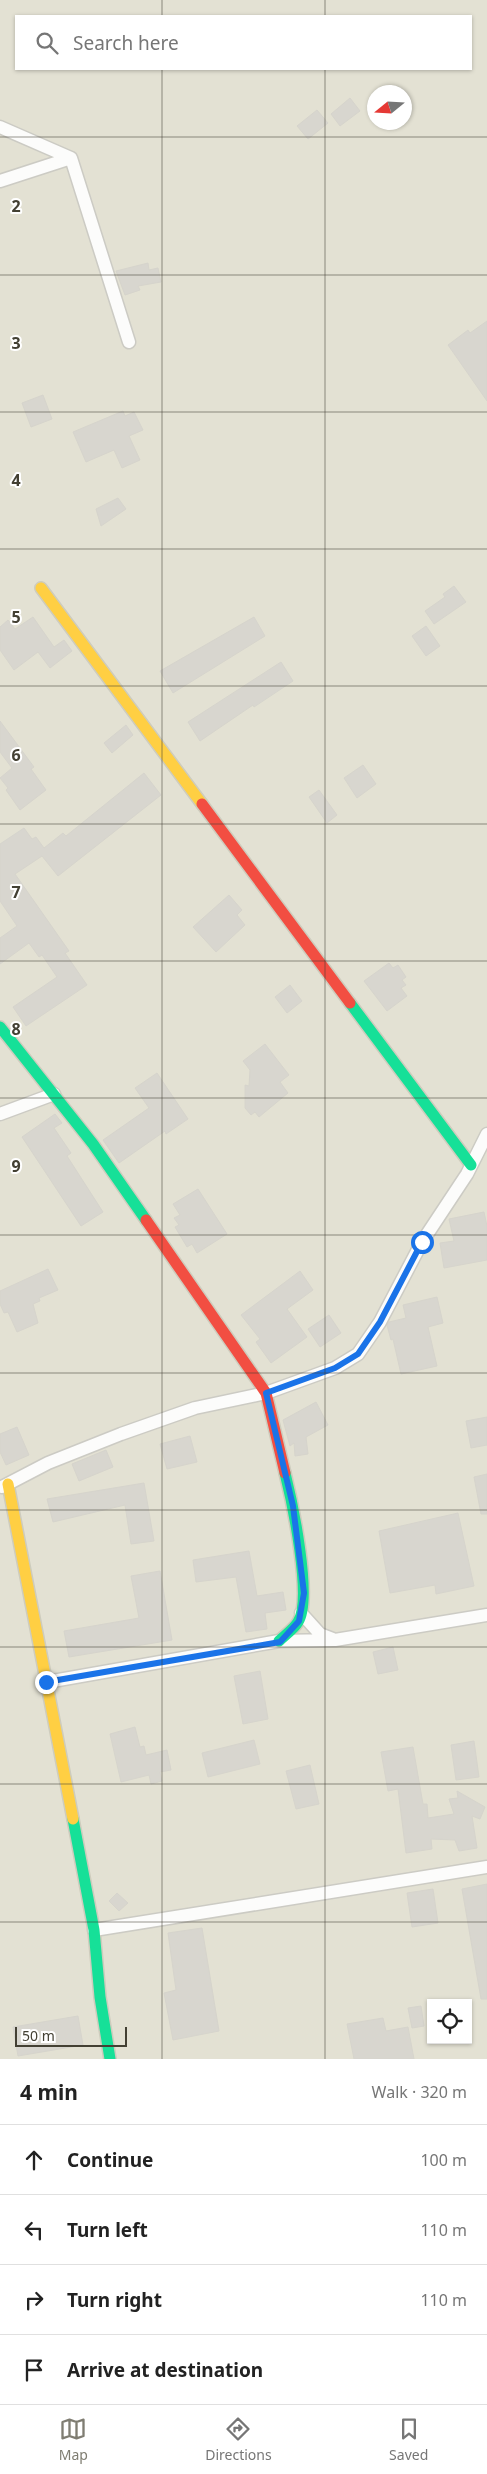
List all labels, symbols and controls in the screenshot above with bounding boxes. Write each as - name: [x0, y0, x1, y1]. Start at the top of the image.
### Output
- search box: [15, 15, 472, 70]
- icon: search: [33, 29, 61, 57]
- text: Search here: [73, 30, 179, 56]
- north arrow: [367, 85, 412, 130]
- text: 2: [11, 195, 21, 217]
- text: 3: [11, 332, 21, 354]
- text: 4: [11, 469, 21, 491]
- text: 5: [11, 606, 21, 628]
- text: 6: [11, 744, 21, 766]
- text: 7: [11, 881, 21, 903]
- text: 8: [11, 1018, 21, 1040]
- text: 9: [11, 1155, 21, 1177]
- route start: [411, 1231, 434, 1254]
- route end: [35, 1671, 58, 1694]
- map controls: [427, 1999, 472, 2044]
- button: locate: [427, 1999, 472, 2044]
- scale bar: [15, 2024, 128, 2047]
- text: 50 m: [22, 2026, 55, 2045]
- text: 4 min: [20, 2078, 78, 2106]
- text: Walk · 320 m: [372, 2081, 467, 2103]
- icon: ahead: [20, 2146, 48, 2174]
- text: Continue: [67, 2147, 153, 2173]
- text: 100 m: [420, 2149, 467, 2171]
- icon: left: [20, 2216, 48, 2244]
- text: Turn left: [67, 2217, 148, 2243]
- text: 110 m: [420, 2219, 467, 2241]
- icon: right: [20, 2286, 48, 2314]
- text: Turn right: [67, 2287, 162, 2313]
- text: 110 m: [420, 2289, 467, 2311]
- icon: arrive: [20, 2356, 48, 2384]
- text: Arrive at destination: [67, 2357, 263, 2383]
- tab: Map: [59, 2415, 88, 2464]
- tab: Directions: [205, 2415, 272, 2464]
- tab: Saved: [389, 2415, 428, 2464]

